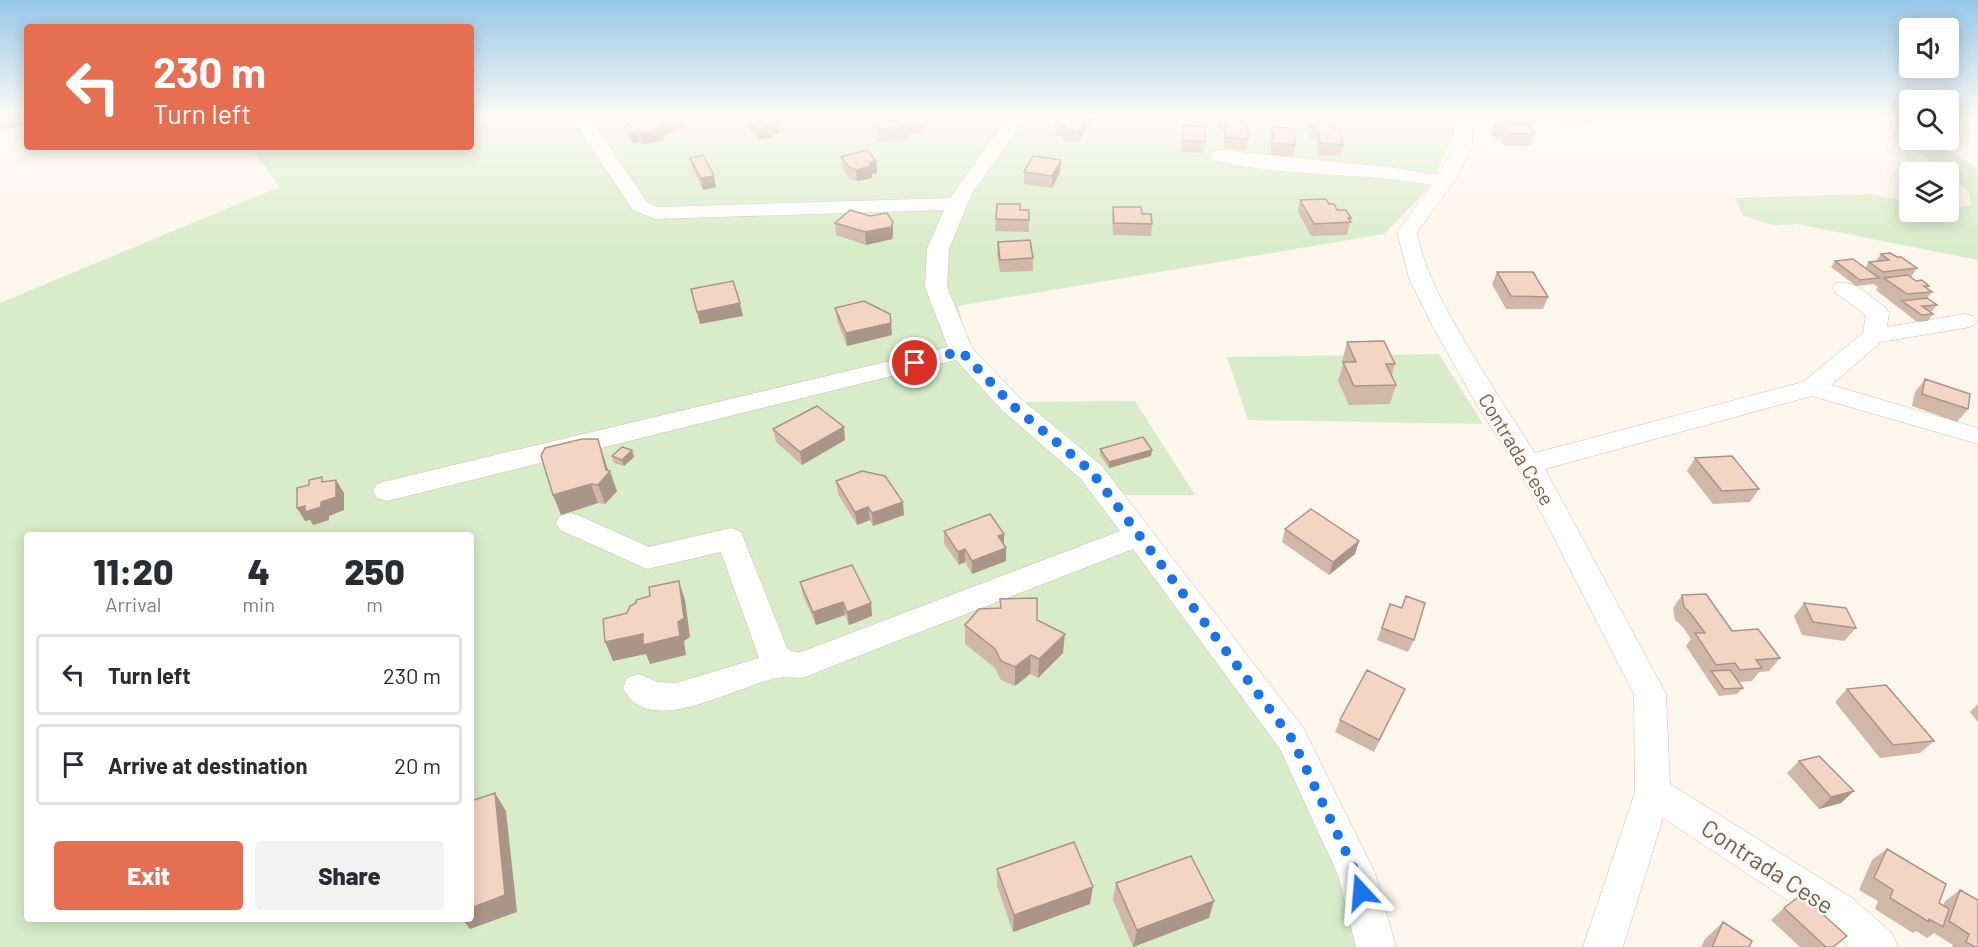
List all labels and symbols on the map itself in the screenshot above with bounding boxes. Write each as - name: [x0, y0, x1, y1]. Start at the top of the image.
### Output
- pin: [889, 337, 940, 388]
- street label: Contrada Cese: [1474, 389, 1560, 509]
- street label: Contrada Cese: [1696, 812, 1840, 920]
- position arrow: [1329, 860, 1393, 924]

